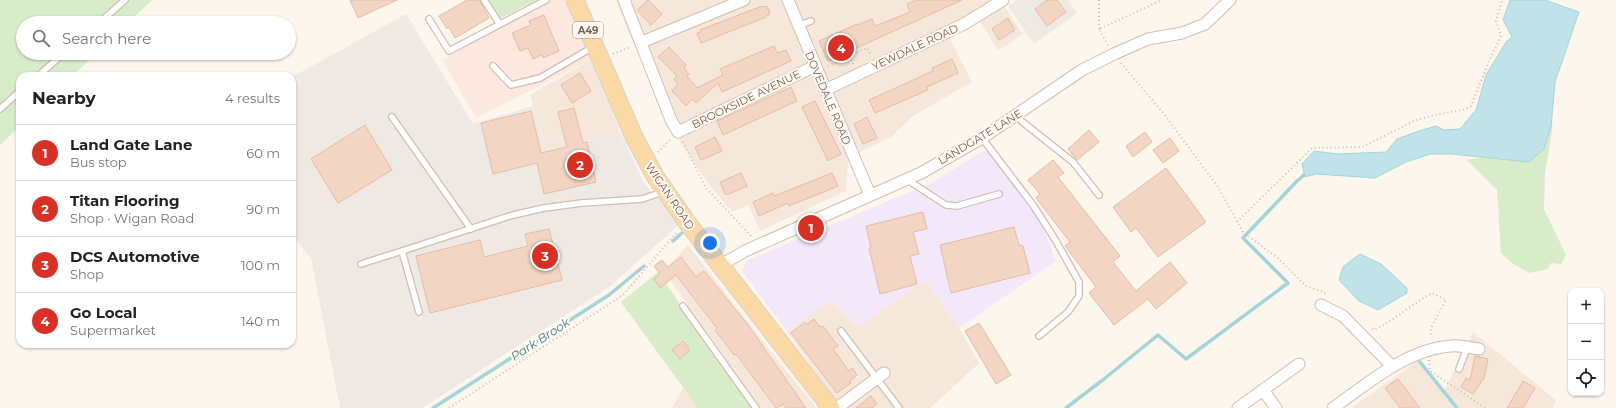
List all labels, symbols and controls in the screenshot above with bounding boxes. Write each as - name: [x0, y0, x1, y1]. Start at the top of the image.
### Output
- search box: [16, 16, 296, 60]
- street label: YEWDALE ROAD: [870, 21, 960, 73]
- road number: A49: [573, 22, 603, 38]
- icon: search: [30, 27, 52, 49]
- text: Search here: [62, 29, 151, 48]
- pin: 4: [828, 33, 854, 63]
- street label: DOVEDALE ROAD: [802, 49, 854, 147]
- street label: BROOKSIDE AVENUE: [689, 67, 803, 131]
- text: Nearby: [32, 88, 96, 108]
- text: 4 results: [225, 90, 280, 106]
- street label: LANDGATE LANE: [935, 106, 1025, 168]
- text: Land Gate Lane: [70, 135, 193, 154]
- text: 1: [42, 145, 48, 161]
- text: 60 m: [246, 145, 280, 161]
- pin: 2: [567, 150, 593, 180]
- text: Bus stop: [70, 154, 127, 170]
- street label: WIGAN ROAD: [642, 160, 698, 232]
- text: Titan Flooring: [70, 191, 180, 210]
- text: 2: [41, 201, 49, 217]
- text: 90 m: [246, 201, 280, 217]
- text: Shop · Wigan Road: [70, 210, 194, 226]
- pin: 1: [798, 213, 824, 243]
- your location: [700, 233, 720, 253]
- pin: 3: [532, 241, 558, 271]
- text: DCS Automotive: [70, 247, 200, 266]
- text: 3: [41, 257, 49, 273]
- text: 100 m: [241, 257, 280, 273]
- text: Shop: [70, 266, 104, 282]
- map controls: [1568, 288, 1604, 396]
- button: +: [1568, 288, 1604, 324]
- text: Go Local: [70, 303, 137, 322]
- text: 4: [41, 313, 49, 329]
- text: 140 m: [241, 313, 280, 329]
- water label: Park Brook: [508, 314, 573, 364]
- text: Supermarket: [70, 322, 156, 338]
- button: −: [1568, 324, 1604, 360]
- button: locate: [1568, 360, 1604, 396]

